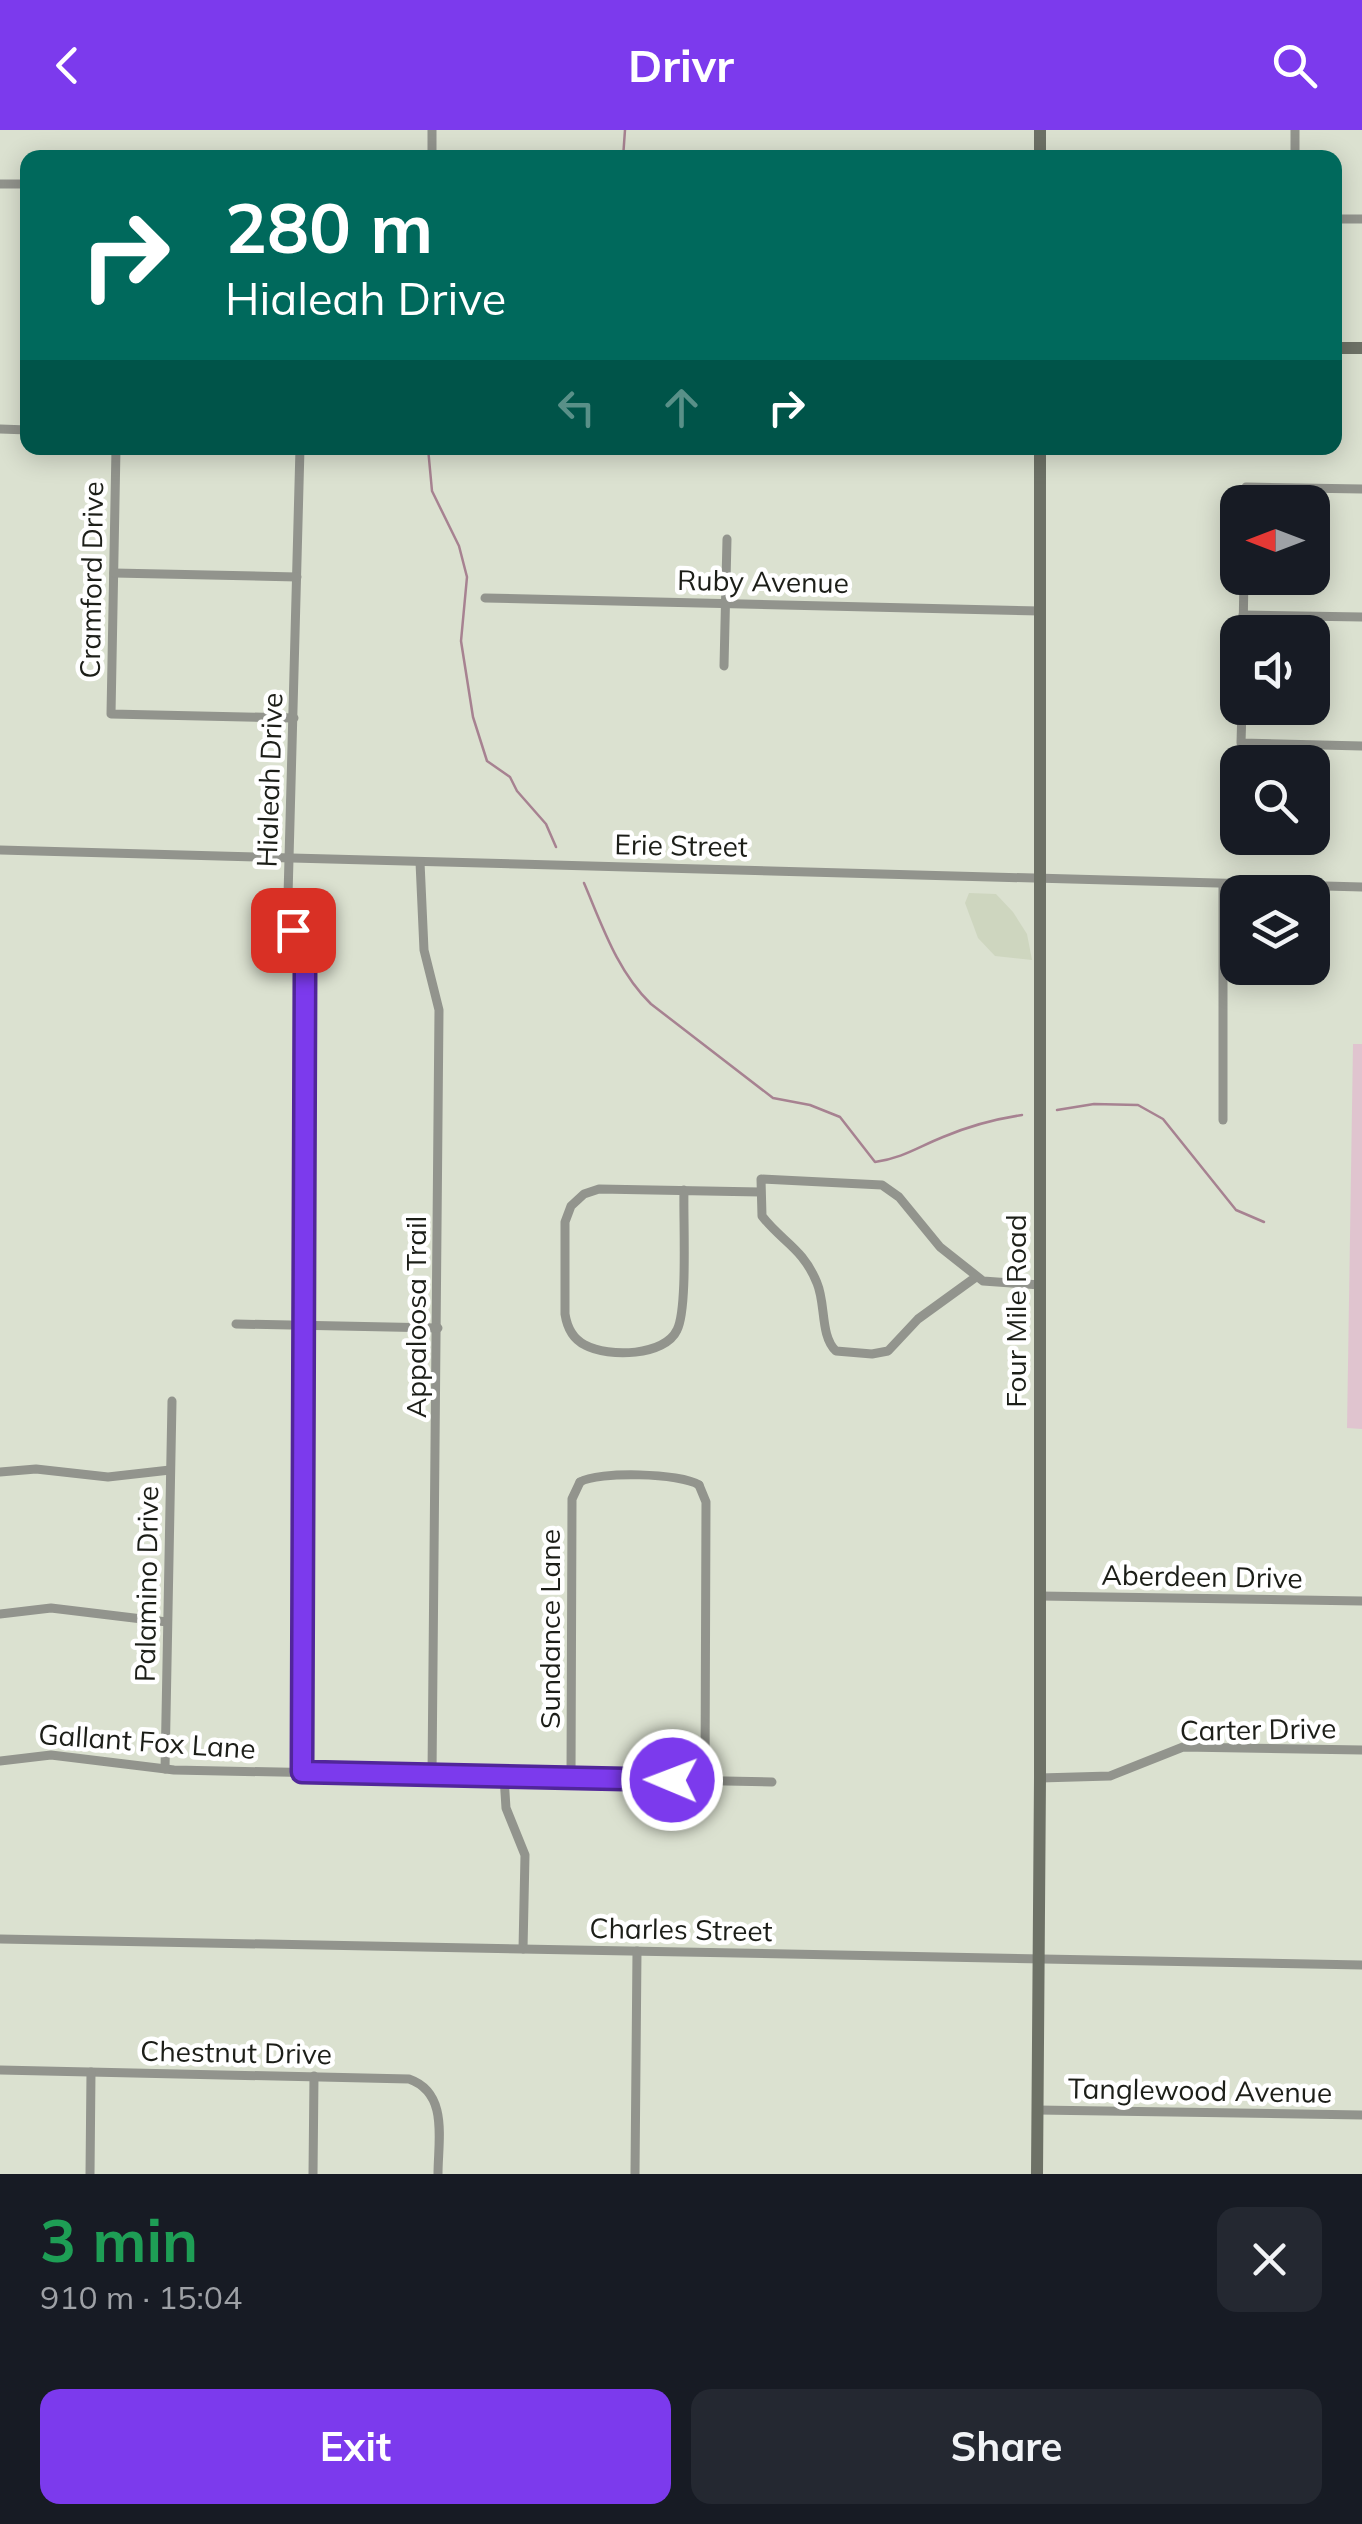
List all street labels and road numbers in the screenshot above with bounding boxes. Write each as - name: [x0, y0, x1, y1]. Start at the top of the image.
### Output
- street label: Cramford Drive: [72, 481, 110, 679]
- street label: Ruby Avenue: [677, 562, 849, 600]
- street label: Hialeah Drive: [248, 692, 290, 868]
- street label: Erie Street: [614, 826, 748, 864]
- street label: Four Mile Road: [998, 1214, 1033, 1408]
- street label: Appaloosa Trail: [398, 1216, 433, 1418]
- street label: Palamino Drive: [127, 1485, 165, 1683]
- street label: Sundance Lane: [532, 1529, 567, 1729]
- street label: Aberdeen Drive: [1101, 1557, 1303, 1595]
- street label: Carter Drive: [1180, 1710, 1336, 1748]
- street label: Gallant Fox Lane: [37, 1716, 257, 1766]
- street label: Charles Street: [589, 1910, 773, 1948]
- street label: Chestnut Drive: [140, 2033, 332, 2071]
- street label: Tanglewood Avenue: [1068, 2070, 1332, 2110]

